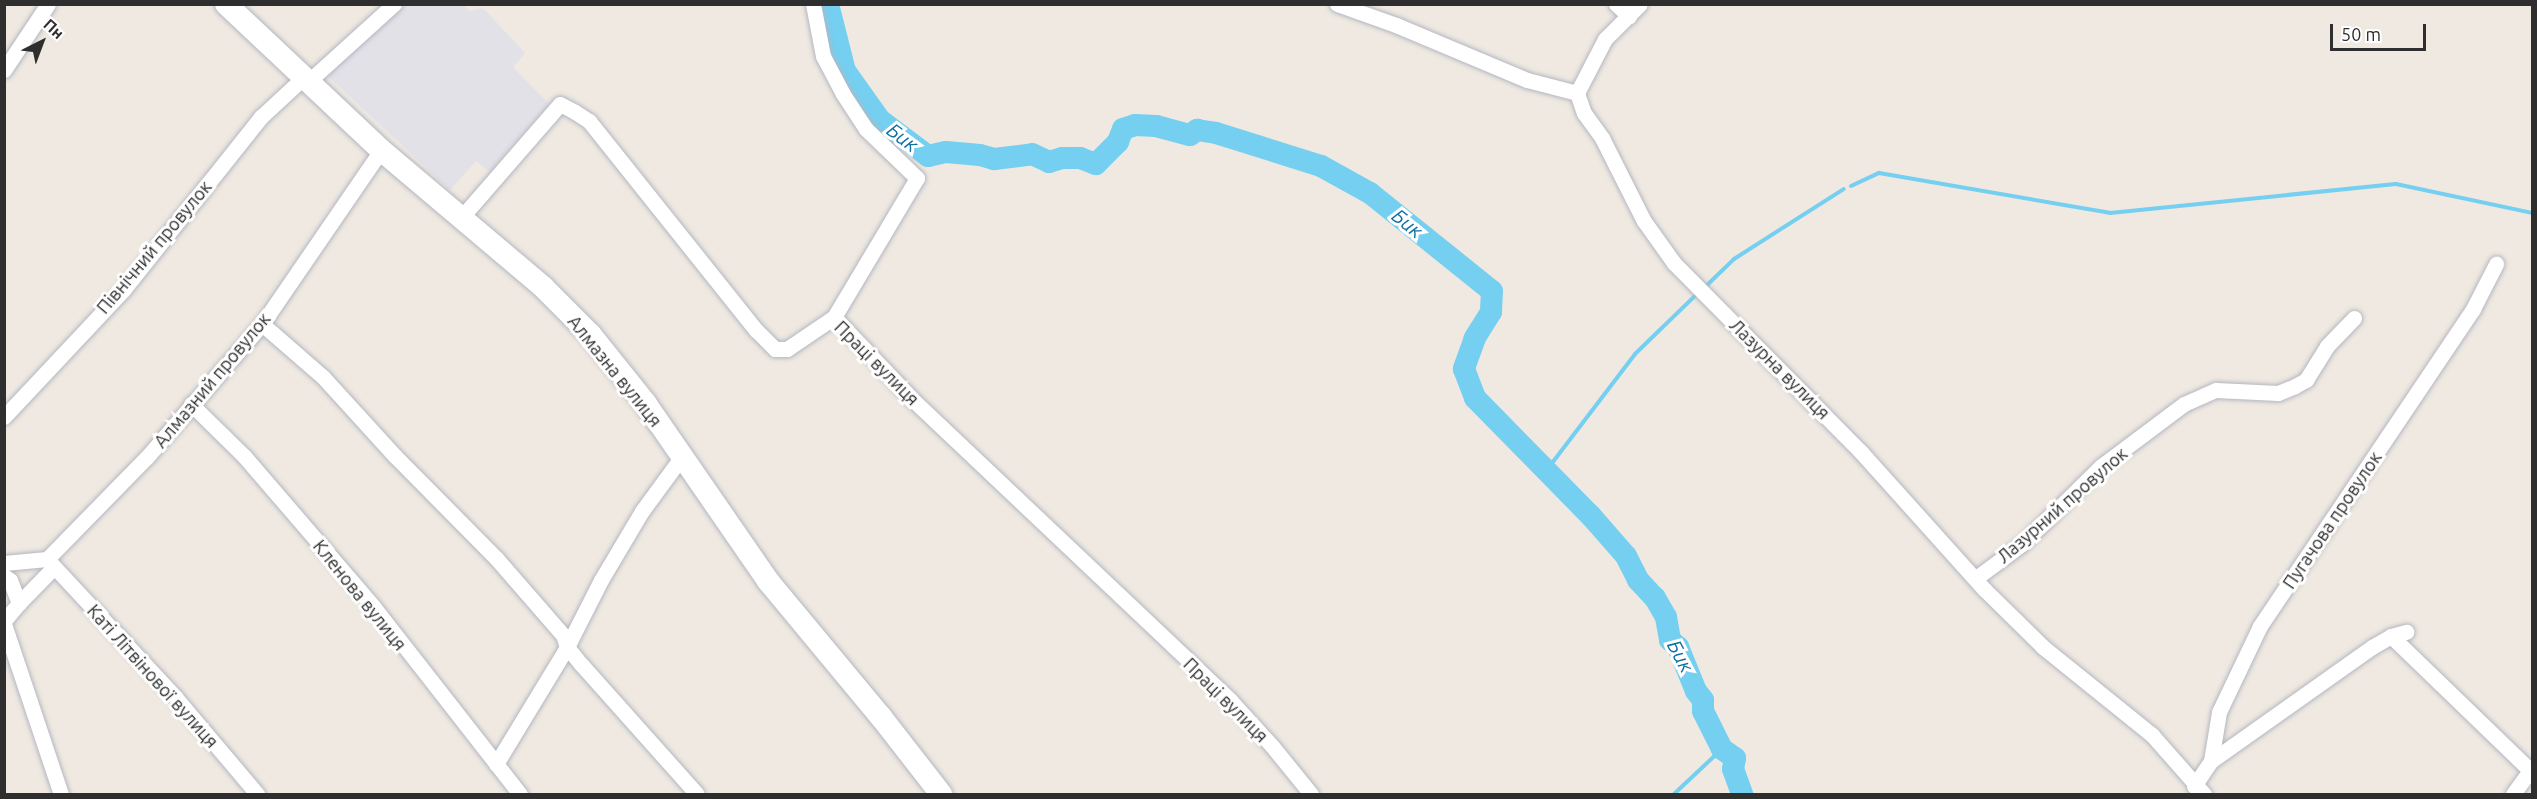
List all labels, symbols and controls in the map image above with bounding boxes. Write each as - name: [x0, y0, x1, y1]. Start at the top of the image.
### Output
- north arrow: [12, 12, 72, 72]
- scale bar: [2333, 12, 2429, 50]
- text: Пн: [40, 15, 68, 42]
- text: 50 m: [2341, 24, 2381, 44]
- water label: Бик: [883, 117, 923, 157]
- street label: Північний провулок: [92, 176, 216, 318]
- water label: Бик: [1388, 203, 1428, 243]
- street label: Алмазний провулок: [149, 308, 275, 452]
- street label: Алмазна вулиця: [563, 311, 667, 431]
- street label: Лазурна вулиця: [1725, 314, 1835, 424]
- street label: Праці вулиця: [830, 316, 924, 410]
- street label: Лазурний провулок: [1992, 443, 2132, 567]
- street label: Пугачова провулок: [2278, 447, 2386, 593]
- street label: Кленова вулиця: [309, 535, 411, 655]
- street label: Каті Літвінової вулиця: [83, 600, 223, 752]
- water label: Бик: [1663, 636, 1699, 676]
- street label: Праці вулиця: [1179, 653, 1273, 747]

